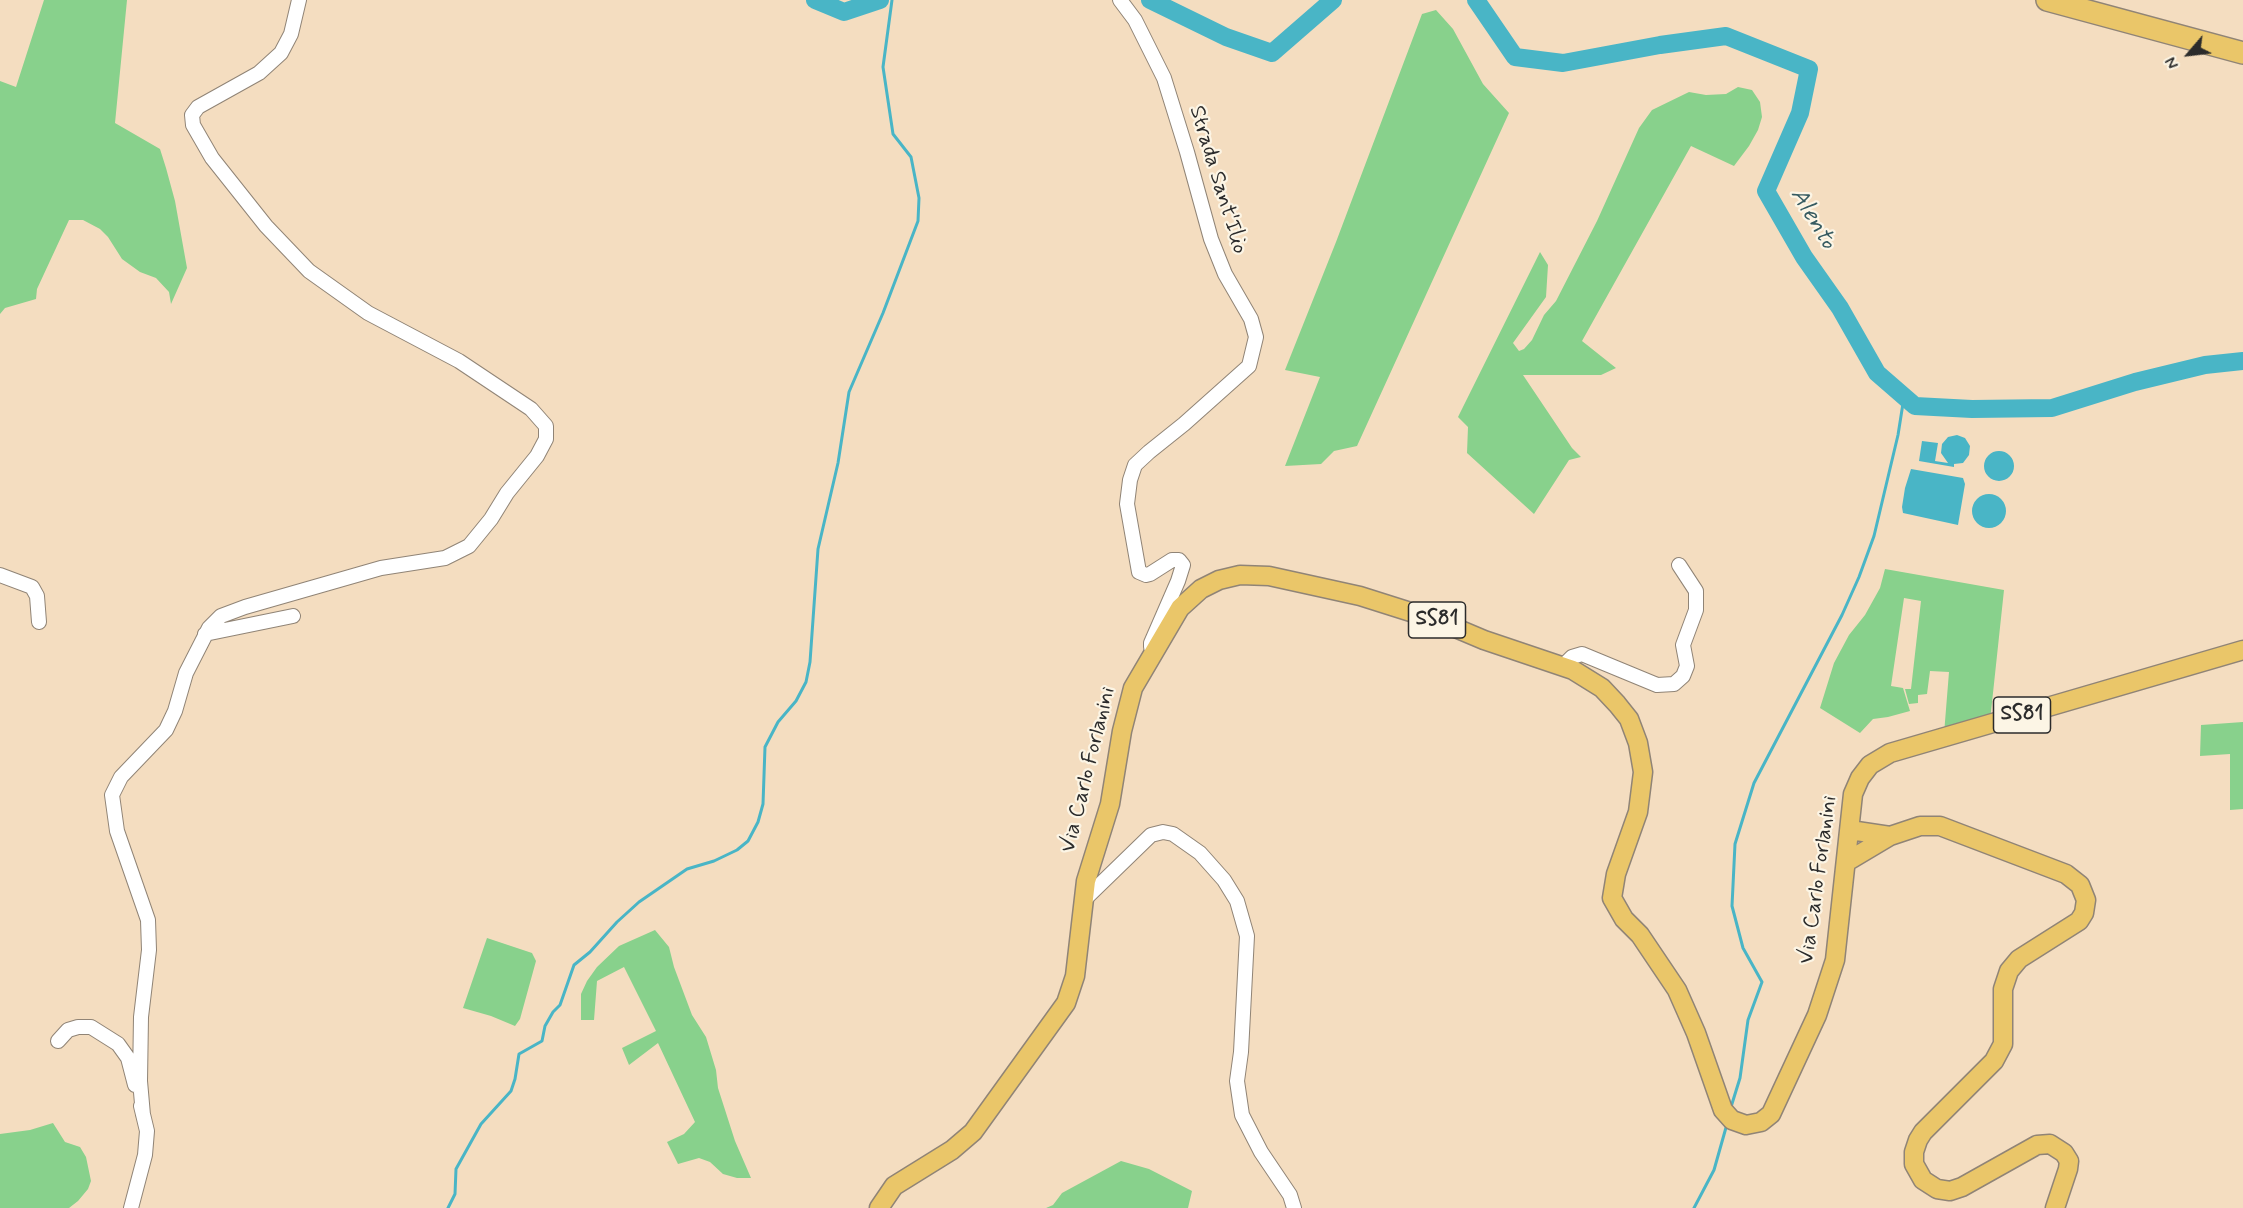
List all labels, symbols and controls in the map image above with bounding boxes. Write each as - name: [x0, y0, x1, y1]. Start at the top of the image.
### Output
- north arrow: [2159, 24, 2219, 84]
- text: N: [2161, 53, 2184, 72]
- street label: Strada Sant'Ilio: [1182, 103, 1252, 257]
- water label: Alento: [1783, 183, 1841, 255]
- road number: SS81: [1408, 602, 1466, 638]
- street label: Via Carlo Forlanini: [1056, 684, 1122, 856]
- road number: SS81: [1994, 697, 2050, 733]
- street label: Via Carlo Forlanini: [1794, 794, 1844, 966]

